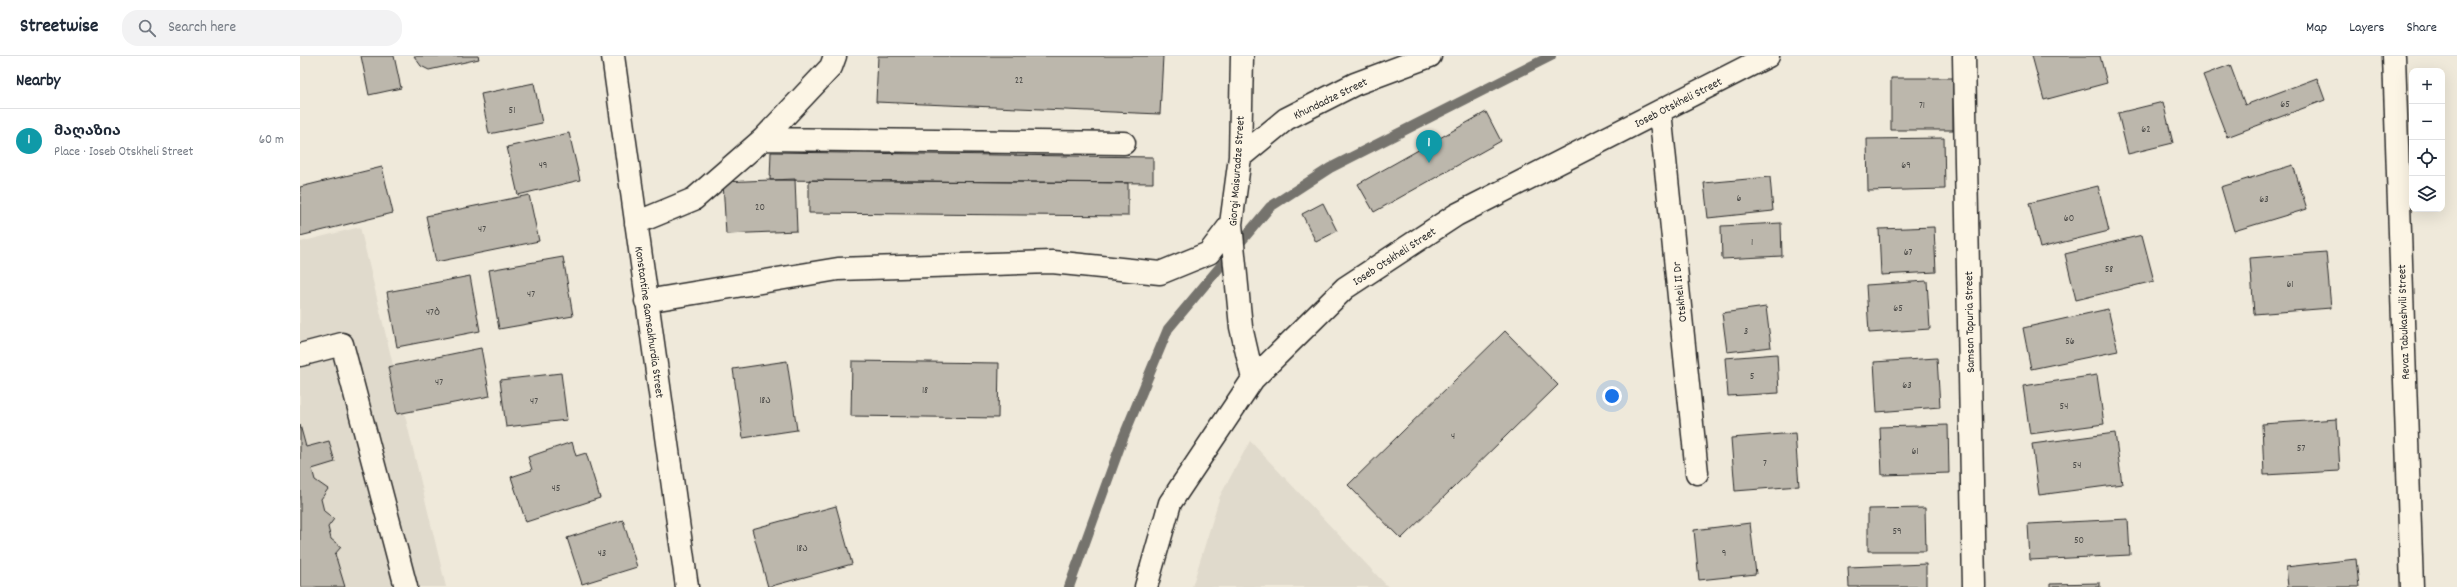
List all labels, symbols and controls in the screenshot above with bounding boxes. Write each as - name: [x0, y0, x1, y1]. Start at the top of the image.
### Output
- search box: [122, 10, 402, 46]
- text: Streetwise: [20, 14, 98, 41]
- icon: search: [136, 17, 158, 39]
- text: Search here: [168, 17, 236, 39]
- text: Map: [2306, 18, 2327, 38]
- text: Layers: [2349, 18, 2384, 38]
- text: Share: [2406, 18, 2437, 38]
- map controls: [2409, 68, 2445, 212]
- button: +: [2409, 68, 2445, 104]
- text: Nearby: [16, 70, 60, 94]
- house number: 22: [1015, 74, 1023, 88]
- street label: Khundadze Street: [1291, 74, 1371, 125]
- street label: Ioseb Otskheli Street: [1632, 74, 1726, 133]
- house number: 65: [2280, 98, 2290, 112]
- house number: 71: [1919, 99, 1925, 113]
- house number: 51: [509, 104, 515, 118]
- button: −: [2409, 104, 2445, 140]
- street label: Giorgi Maisuradze Street: [1225, 115, 1250, 227]
- text: მაღაზია: [54, 121, 121, 143]
- house number: 62: [2141, 123, 2151, 137]
- pin: 1: [1416, 130, 1442, 163]
- text: 1: [28, 131, 30, 150]
- text: 60 m: [259, 131, 284, 150]
- button: locate: [2409, 140, 2445, 176]
- text: Place · Ioseb Otskheli Street: [54, 143, 193, 162]
- house number: 49: [539, 159, 547, 173]
- house number: 69: [1901, 159, 1911, 173]
- button: layers: [2409, 176, 2445, 212]
- house number: 6: [1737, 192, 1742, 206]
- house number: 63: [2259, 193, 2269, 207]
- house number: 20: [755, 201, 765, 215]
- house number: 60: [2064, 212, 2074, 226]
- house number: 47: [478, 223, 486, 237]
- street label: Ioseb Otskheli Street: [1350, 224, 1440, 291]
- house number: 1: [1751, 236, 1753, 250]
- street label: Konstantine Gamsakhurdia Street: [629, 245, 668, 400]
- house number: 67: [1904, 246, 1913, 260]
- street label: Otskheli II Dr: [1669, 260, 1692, 323]
- house number: 58: [2105, 263, 2113, 277]
- street label: Revaz Tabukashvili Street: [2394, 264, 2415, 380]
- street label: Samson Topuria Street: [1961, 270, 1980, 373]
- house number: 61: [2286, 278, 2294, 292]
- house number: 47: [527, 288, 535, 302]
- house number: 65: [1893, 302, 1903, 316]
- house number: 47ბ: [426, 306, 440, 320]
- house number: 3: [1744, 325, 1748, 339]
- house number: 56: [2065, 335, 2075, 349]
- house number: 5: [1750, 370, 1755, 384]
- house number: 47: [435, 376, 443, 390]
- house number: 63: [1902, 379, 1912, 393]
- house number: 18: [922, 384, 928, 398]
- your location: [1602, 386, 1622, 406]
- house number: 18ა: [759, 394, 771, 408]
- house number: 47: [530, 395, 538, 409]
- house number: 54: [2060, 400, 2068, 414]
- house number: 4: [1451, 430, 1455, 444]
- house number: 57: [2297, 442, 2305, 456]
- house number: 61: [1911, 445, 1919, 459]
- house number: 7: [1763, 457, 1767, 471]
- house number: 54: [2073, 459, 2081, 473]
- house number: 45: [552, 482, 561, 496]
- house number: 59: [1892, 525, 1902, 539]
- house number: 50: [2074, 534, 2084, 548]
- house number: 18ა: [796, 542, 808, 556]
- house number: 43: [598, 547, 606, 561]
- house number: 9: [1722, 547, 1726, 561]

